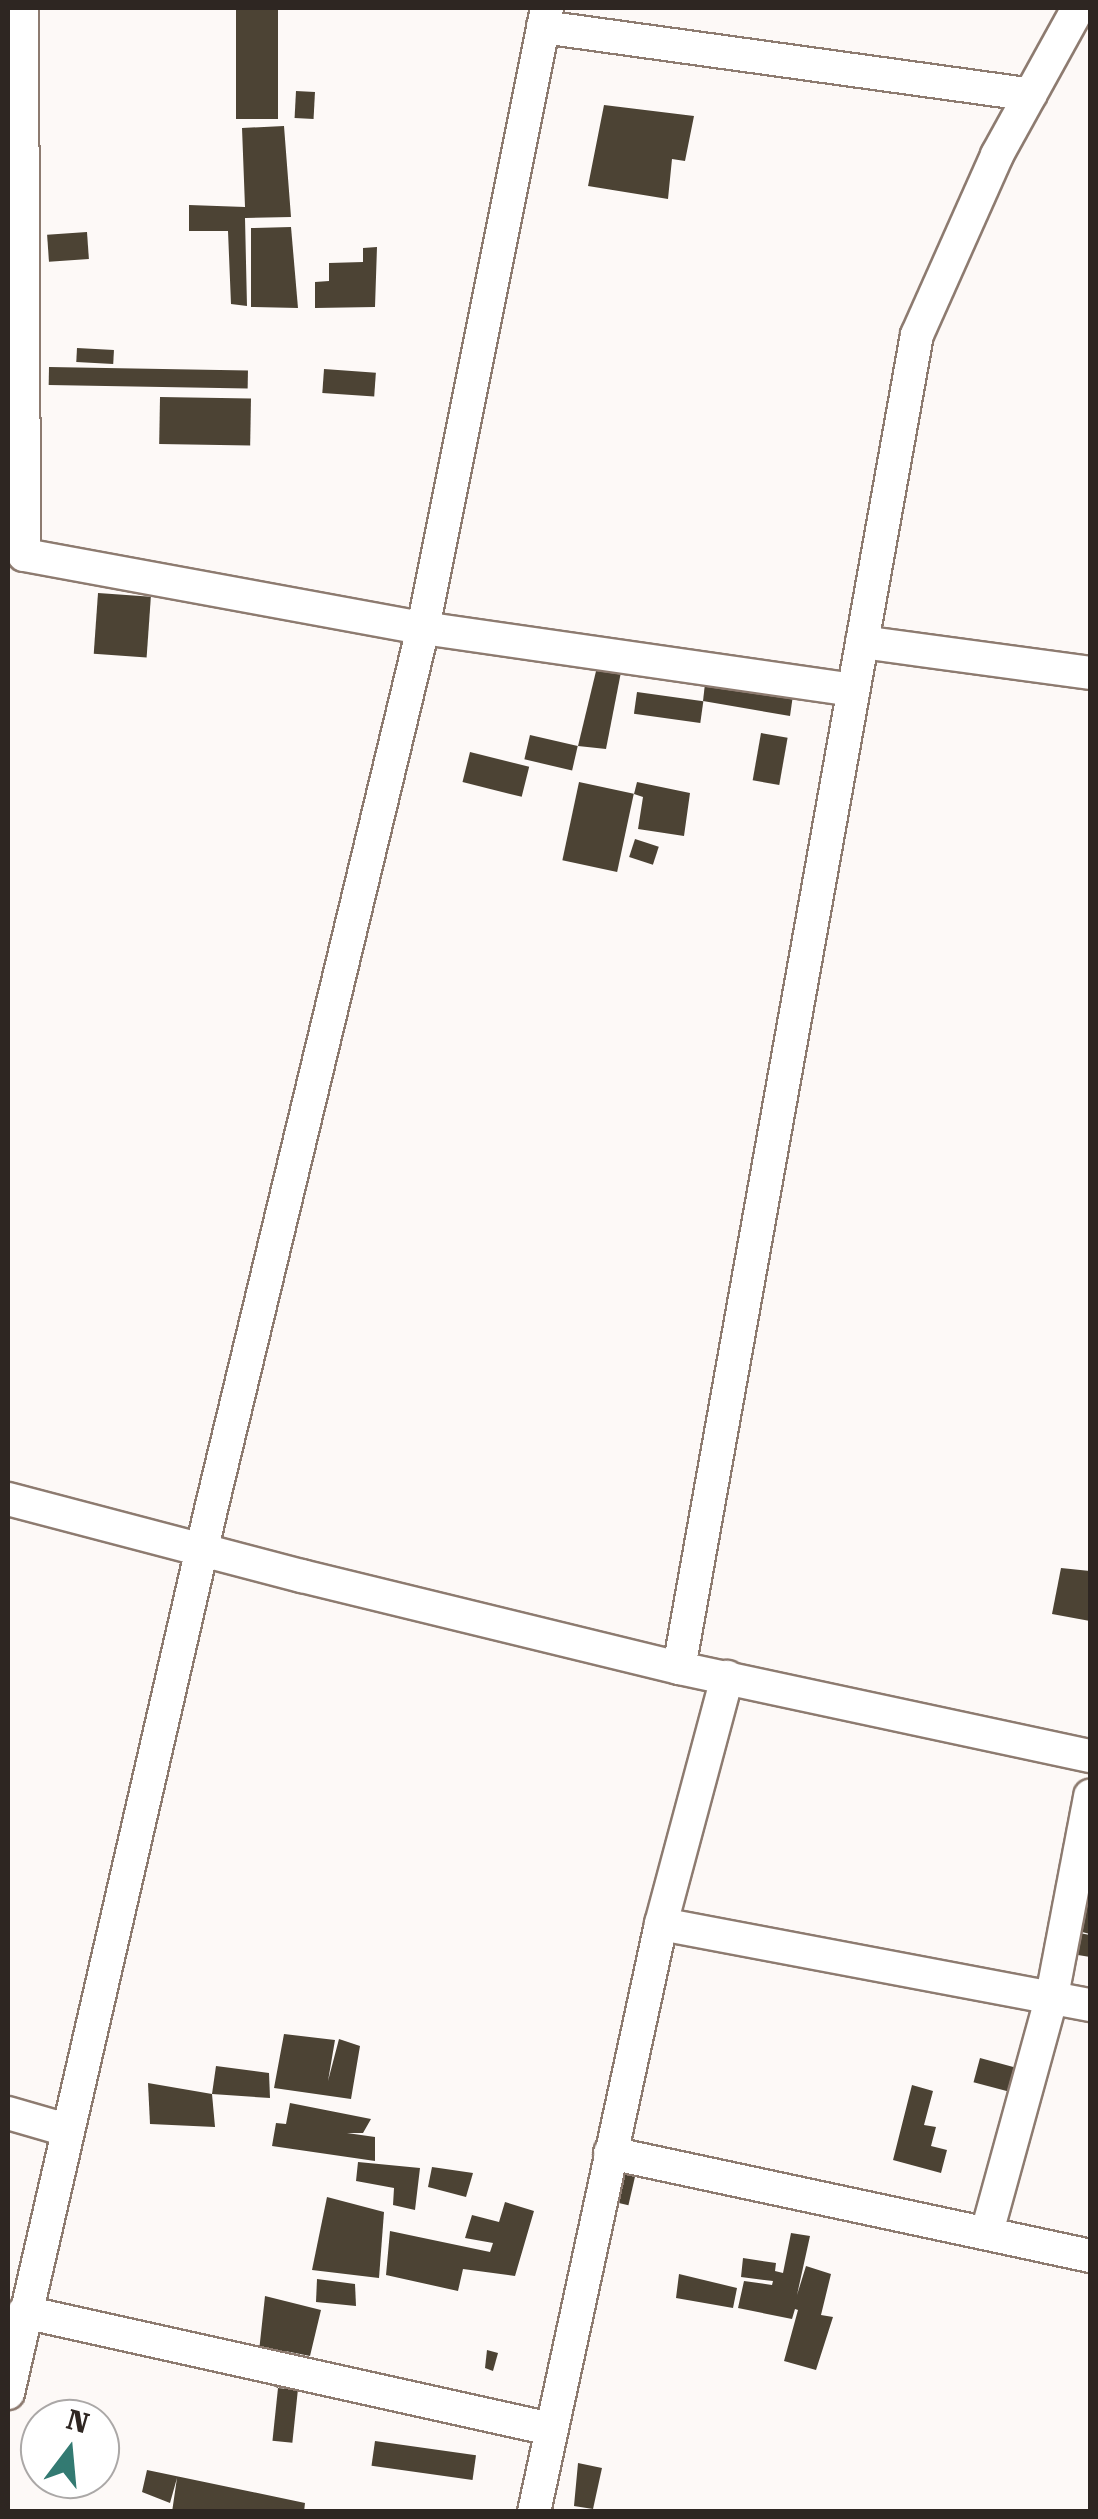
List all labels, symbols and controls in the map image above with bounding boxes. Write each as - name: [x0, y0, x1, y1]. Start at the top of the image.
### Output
- north arrow: [20, 2399, 120, 2499]
- text: N: [63, 2403, 93, 2440]

